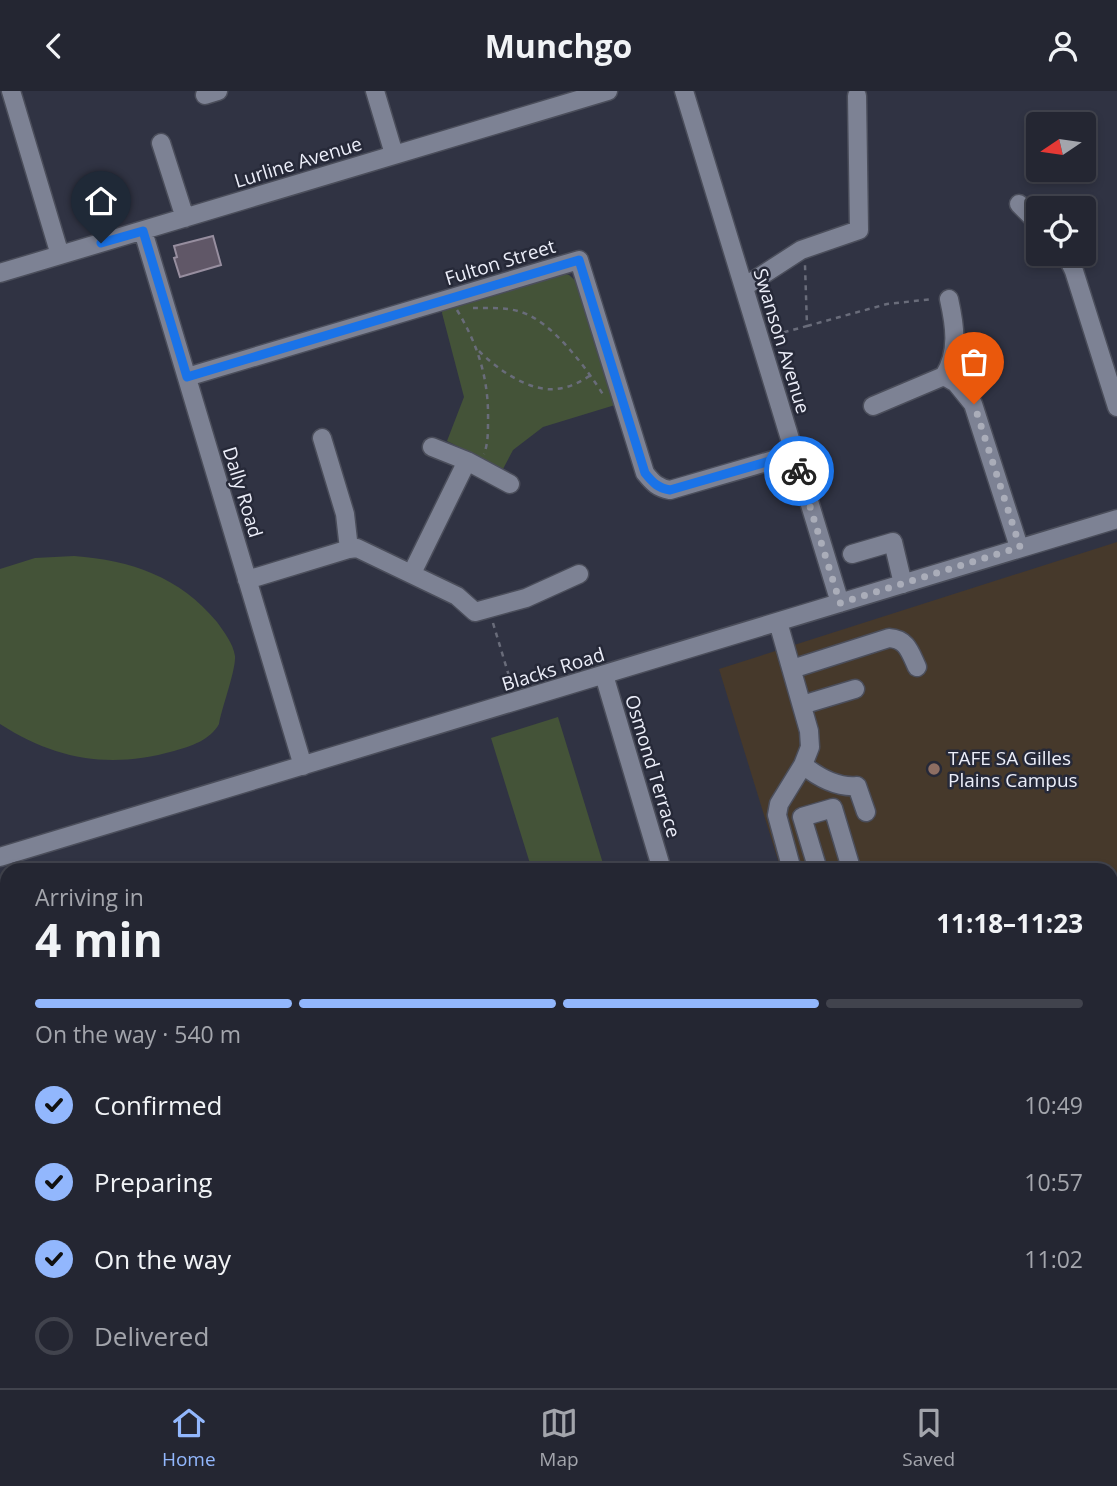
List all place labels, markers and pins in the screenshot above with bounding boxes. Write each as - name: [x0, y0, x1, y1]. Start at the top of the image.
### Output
- pin: [71, 171, 131, 243]
- pin: [944, 332, 1004, 404]
- place label: TAFE SA Gilles Plains Campus: [948, 745, 1078, 793]
- marker: TAFE SA Gilles Plains Campus: [926, 761, 942, 777]

